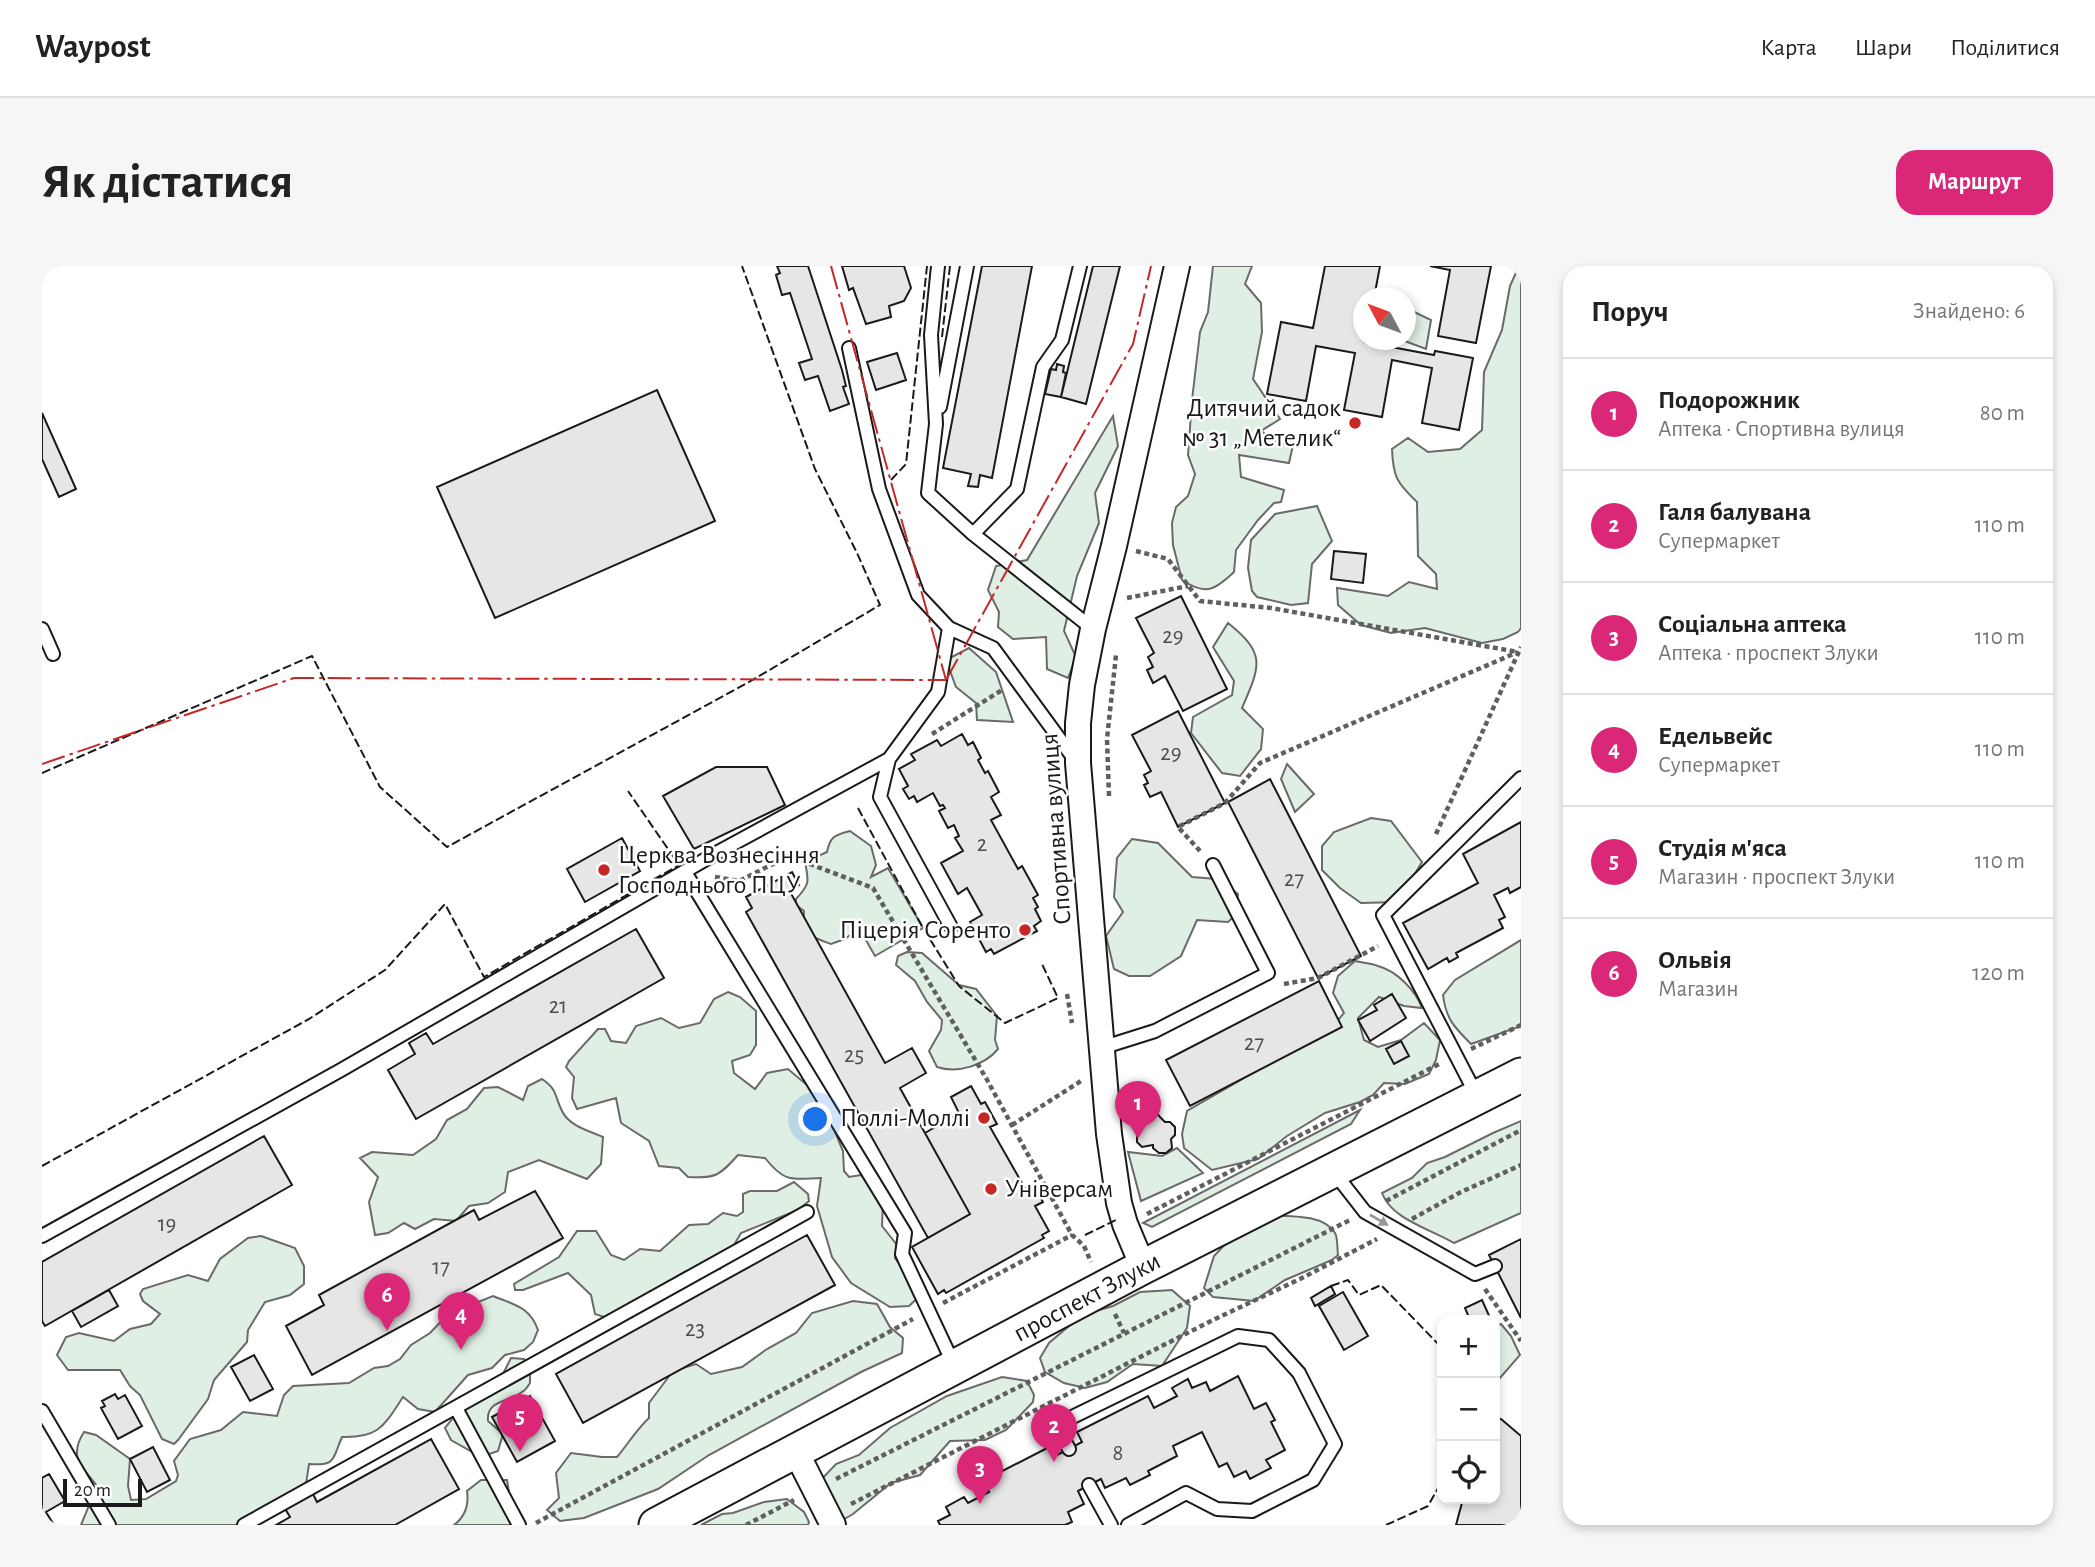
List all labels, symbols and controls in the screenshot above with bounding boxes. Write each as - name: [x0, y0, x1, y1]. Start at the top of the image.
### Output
- text: Waypost: [35, 31, 151, 64]
- text: Карта: [1760, 36, 1817, 60]
- text: Шари: [1855, 36, 1912, 60]
- text: Поділитися: [1950, 36, 2060, 60]
- button: Маршрут: [1896, 150, 2053, 215]
- text: Як дістатися: [42, 158, 293, 207]
- north arrow: [1353, 287, 1416, 350]
- text: Поруч: [1591, 297, 1669, 327]
- text: Знайдено: 6: [1913, 300, 2025, 323]
- text: Подорожник: [1658, 387, 1800, 413]
- place label: Дитячий садок № 31 „Метелик“: [1182, 395, 1341, 451]
- text: 1: [1610, 402, 1618, 425]
- text: 80 m: [1980, 402, 2025, 425]
- marker: Дитячий садок № 31 „Метелик“: [1347, 415, 1363, 431]
- text: Аптека · Спортивна вулиця: [1658, 418, 1905, 441]
- text: Галя балувана: [1658, 499, 1811, 525]
- text: 2: [1609, 514, 1619, 537]
- text: 110 m: [1975, 514, 2025, 537]
- text: Супермаркет: [1658, 530, 1780, 553]
- text: Соціальна аптека: [1658, 611, 1847, 637]
- house number: 29: [1162, 625, 1184, 648]
- text: 3: [1609, 626, 1619, 649]
- text: 110 m: [1975, 626, 2025, 649]
- text: Аптека · проспект Злуки: [1658, 642, 1879, 665]
- text: Едельвейс: [1658, 723, 1773, 749]
- street label: Спортивна вулиця: [1036, 732, 1076, 926]
- text: 4: [1608, 738, 1620, 761]
- text: 110 m: [1975, 738, 2025, 761]
- house number: 29: [1160, 742, 1182, 765]
- text: Супермаркет: [1658, 754, 1780, 777]
- house number: 2: [977, 833, 987, 856]
- text: Студія м'яса: [1658, 835, 1787, 861]
- place label: Церква Вознесіння Господнього ПЦУ: [618, 842, 820, 898]
- text: 5: [1609, 850, 1619, 873]
- text: 110 m: [1975, 850, 2025, 873]
- marker: Церква Вознесіння Господнього ПЦУ: [596, 862, 612, 878]
- text: Магазин · проспект Злуки: [1658, 866, 1895, 889]
- house number: 27: [1284, 868, 1304, 891]
- place label: Піцерія Соренто: [840, 917, 1011, 943]
- marker: Піцерія Соренто: [1017, 922, 1033, 938]
- text: Ольвія: [1658, 947, 1732, 973]
- text: 6: [1608, 962, 1620, 985]
- text: 120 m: [1972, 962, 2025, 985]
- text: Магазин: [1658, 978, 1739, 1001]
- house number: 21: [549, 995, 567, 1018]
- house number: 27: [1244, 1032, 1264, 1055]
- house number: 25: [844, 1044, 864, 1067]
- pin: 1: [1115, 1081, 1161, 1139]
- your location: [798, 1102, 832, 1136]
- place label: Поллі-Моллі: [840, 1105, 970, 1131]
- marker: Поллі-Моллі: [976, 1110, 992, 1126]
- place label: Універсам: [1005, 1176, 1113, 1202]
- marker: Універсам: [983, 1181, 999, 1197]
- house number: 19: [158, 1213, 176, 1236]
- one-way arrow: [1369, 1214, 1389, 1226]
- street label: проспект Злуки: [1009, 1247, 1165, 1347]
- house number: 17: [432, 1256, 450, 1279]
- pin: 6: [364, 1273, 410, 1331]
- pin: 4: [438, 1292, 484, 1350]
- map controls: [1437, 1315, 1500, 1504]
- button: +: [1437, 1315, 1500, 1378]
- house number: 23: [685, 1318, 705, 1341]
- button: −: [1437, 1378, 1500, 1441]
- pin: 5: [497, 1394, 543, 1452]
- pin: 2: [1031, 1404, 1077, 1462]
- button: locate: [1437, 1441, 1500, 1504]
- house number: 8: [1113, 1442, 1123, 1465]
- pin: 3: [957, 1446, 1003, 1504]
- scale bar: [63, 1476, 142, 1508]
- text: 20 m: [74, 1481, 111, 1500]

